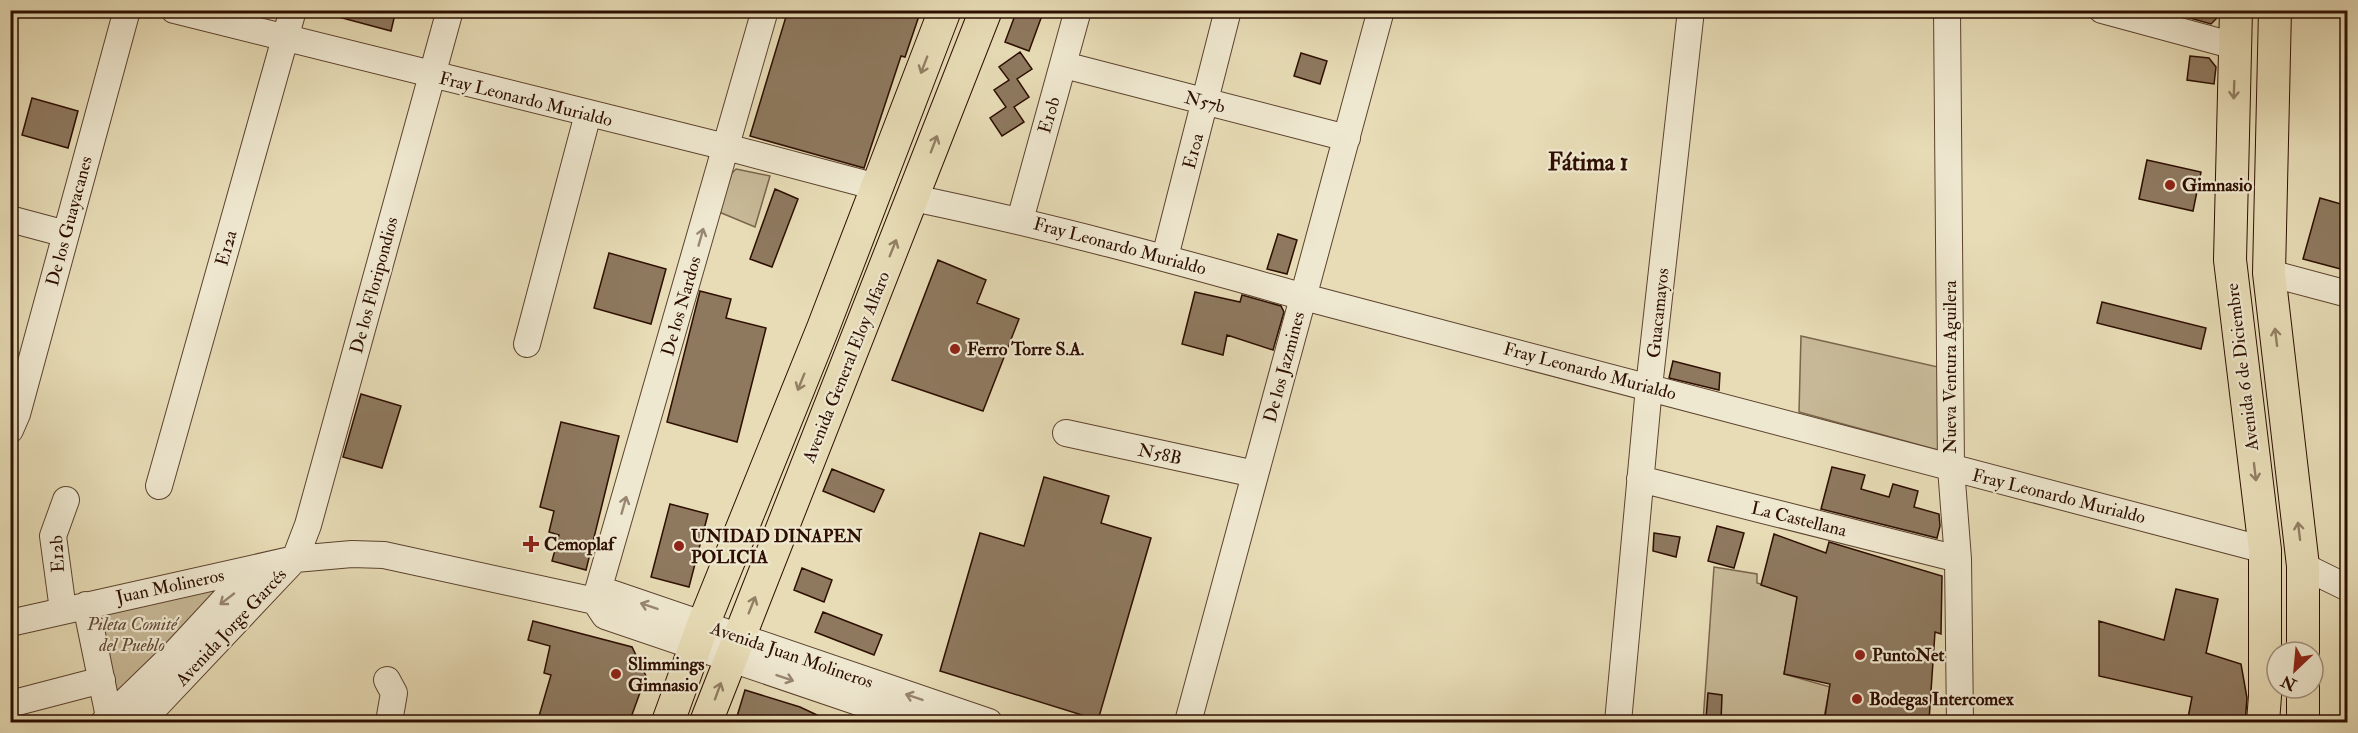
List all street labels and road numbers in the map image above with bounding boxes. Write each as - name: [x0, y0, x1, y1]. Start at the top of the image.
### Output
- street label: Fray Leonardo Murialdo: [437, 67, 615, 132]
- street label: N57b: [1182, 86, 1228, 119]
- street label: E10b: [1033, 94, 1066, 136]
- street label: E10a: [1178, 130, 1209, 171]
- street label: De los Guayacanes: [41, 154, 98, 289]
- street label: Fray Leonardo Murialdo: [1031, 212, 1209, 281]
- street label: De los Floripondios: [345, 214, 404, 356]
- street label: E12a: [210, 227, 243, 269]
- street label: De los Nardos: [656, 254, 707, 359]
- street label: Guacamayos: [1642, 267, 1675, 359]
- street label: Avenida General Eloy Alfaro: [797, 268, 896, 467]
- street label: Nueva Ventura Aguilera: [1939, 280, 1962, 454]
- street label: Avenida 6 de Diciembre: [2221, 281, 2264, 453]
- street label: De los Jazmines: [1259, 309, 1310, 425]
- street label: Fray Leonardo Murialdo: [1501, 337, 1679, 406]
- street label: N58B: [1136, 439, 1184, 470]
- street label: Fray Leonardo Murialdo: [1970, 464, 2148, 529]
- street label: La Castellana: [1749, 497, 1850, 543]
- street label: E12b: [45, 535, 70, 573]
- street label: Juan Molineros: [113, 564, 226, 609]
- street label: Avenida Jorge Garcés: [170, 564, 292, 692]
- street label: Avenida Juan Molineros: [707, 617, 876, 694]

